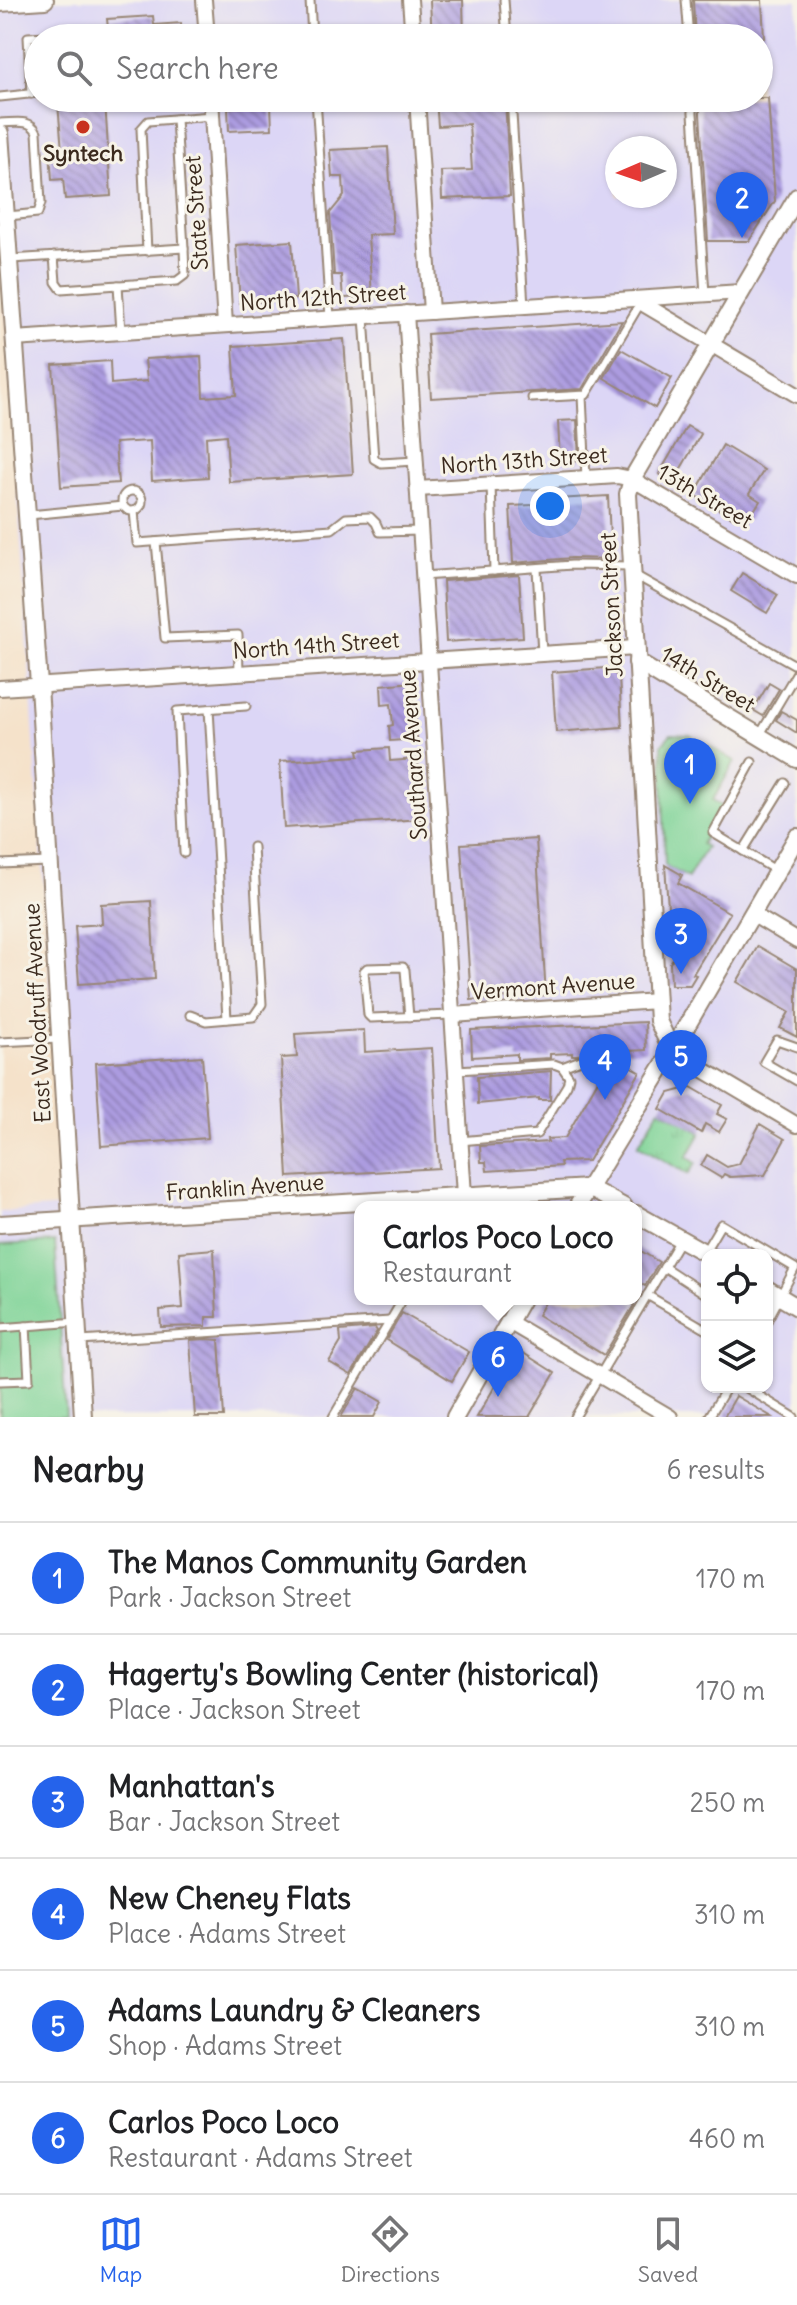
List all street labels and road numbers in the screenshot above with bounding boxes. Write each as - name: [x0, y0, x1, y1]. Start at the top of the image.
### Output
- street label: State Street: [178, 155, 214, 271]
- street label: North 12th Street: [239, 277, 407, 317]
- street label: North 13th Street: [440, 440, 608, 480]
- street label: 13th Street: [652, 458, 758, 534]
- street label: Jackson Street: [593, 532, 629, 678]
- street label: North 14th Street: [232, 625, 400, 665]
- street label: 14th Street: [656, 640, 760, 718]
- street label: Southard Avenue: [393, 669, 433, 841]
- street label: East Woodruff Avenue: [17, 902, 57, 1124]
- street label: Vermont Avenue: [470, 966, 636, 1006]
- street label: Franklin Avenue: [165, 1168, 325, 1206]

